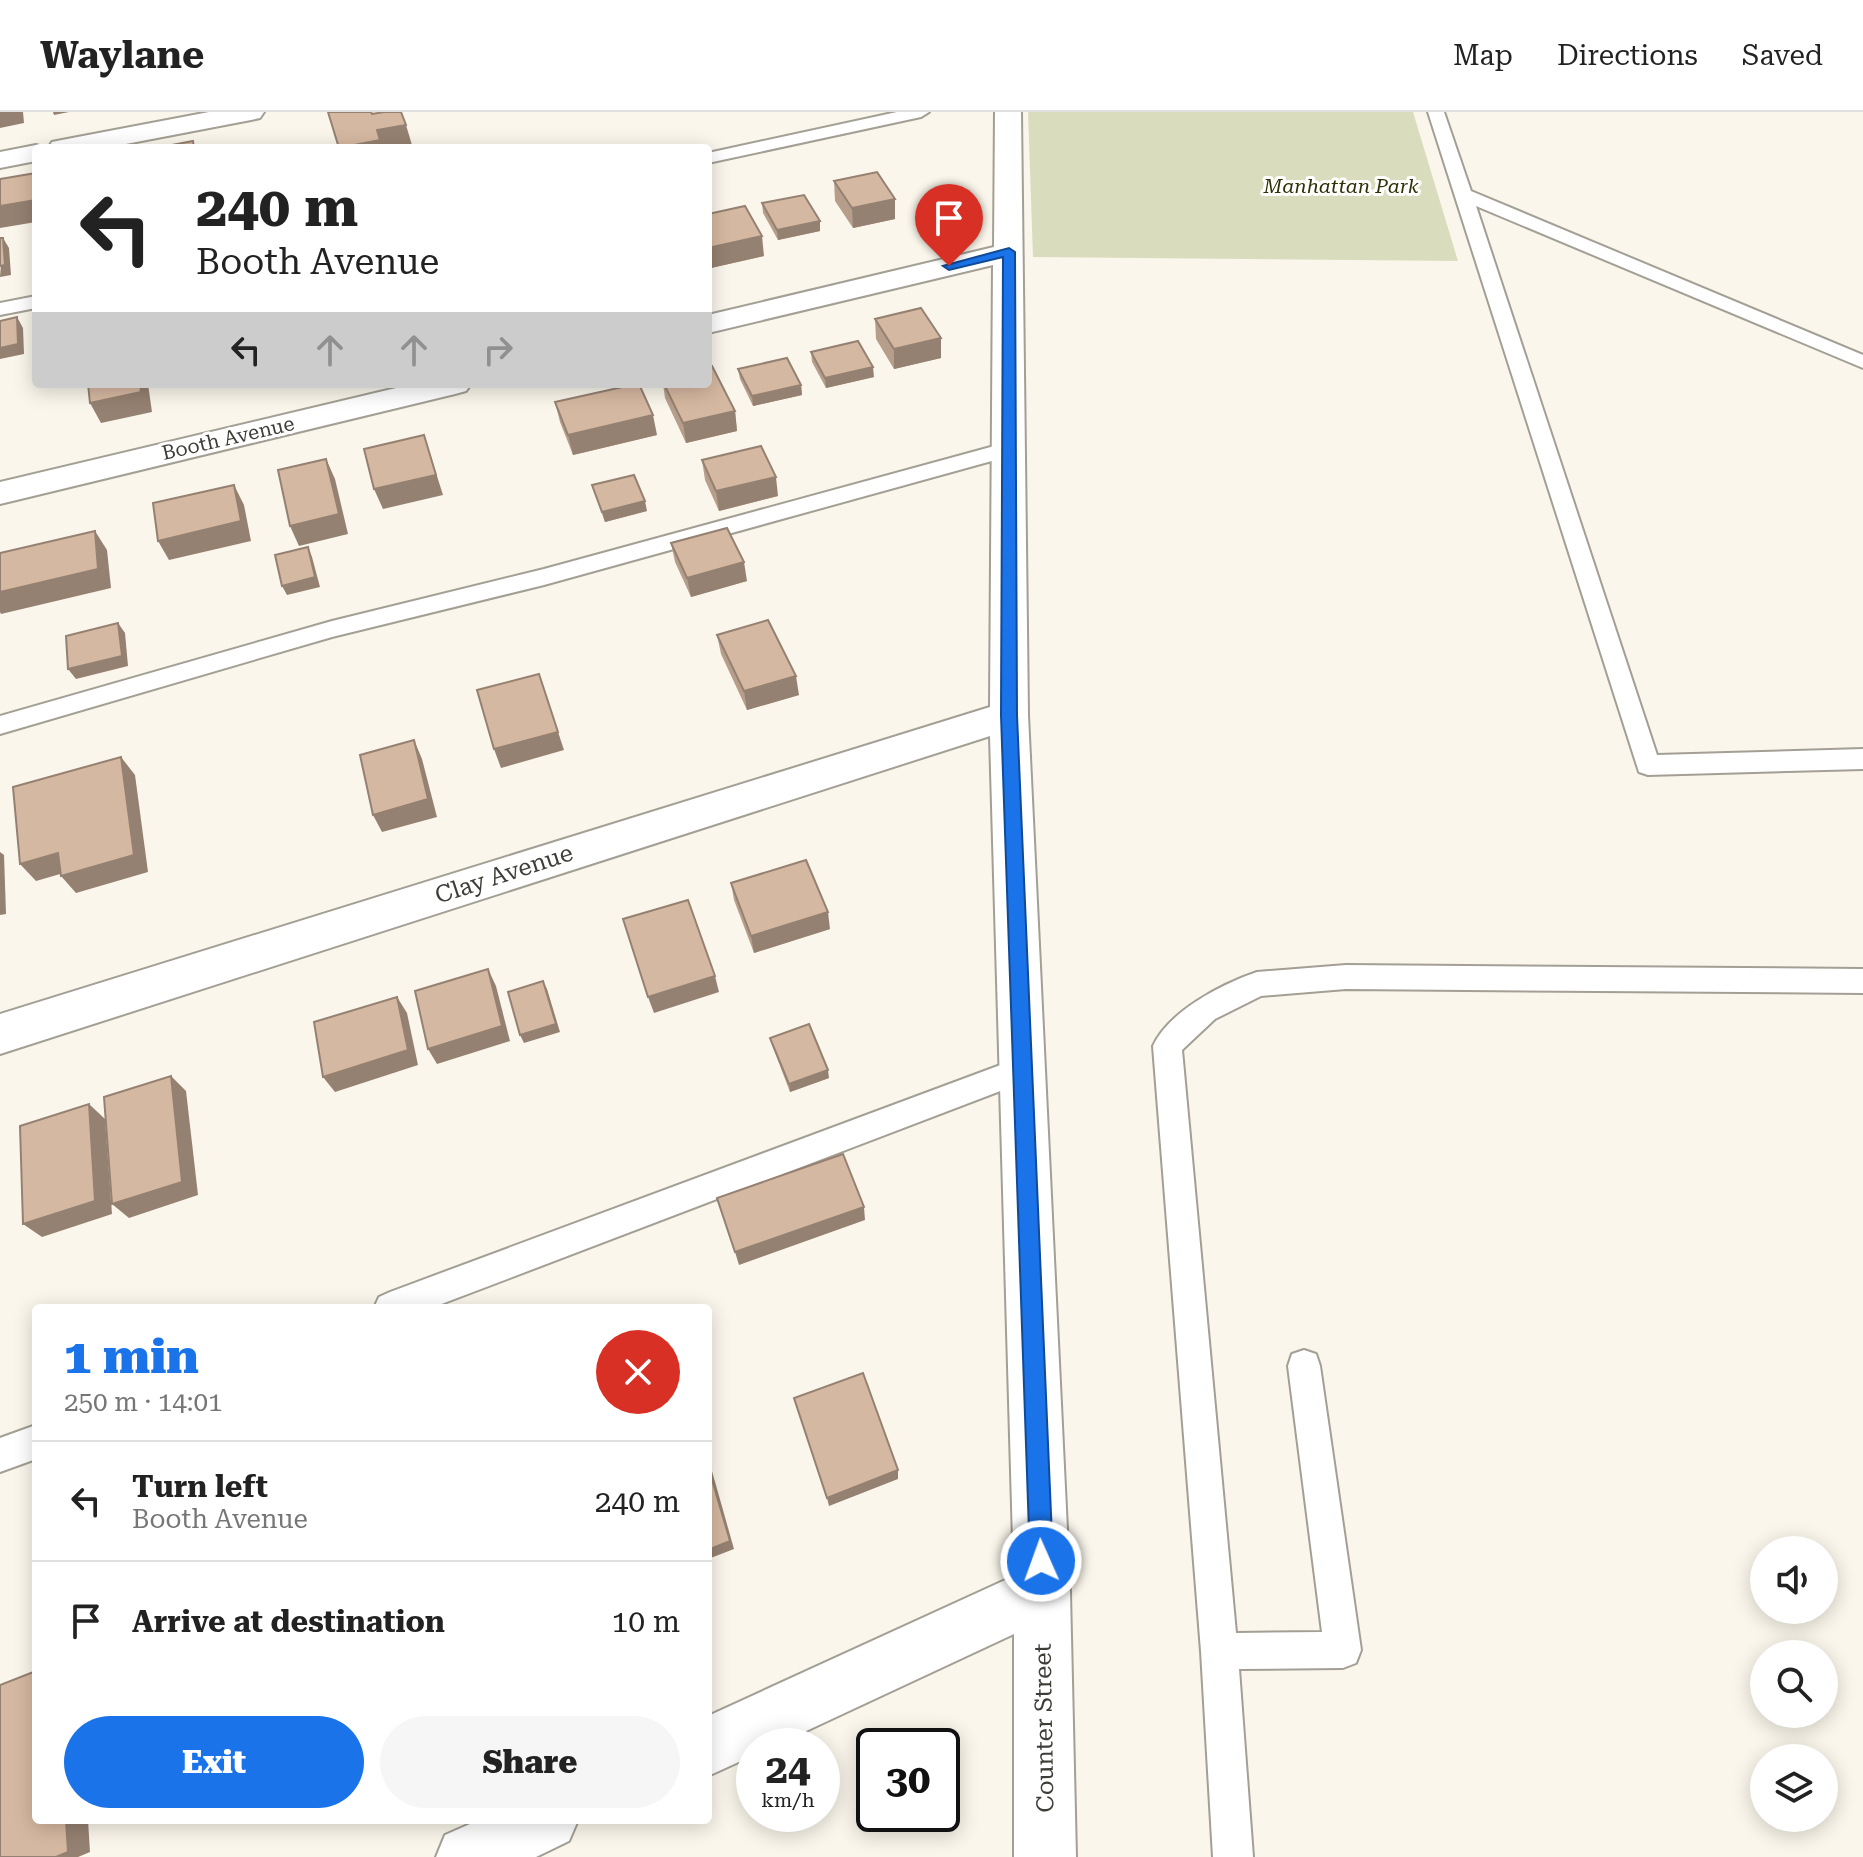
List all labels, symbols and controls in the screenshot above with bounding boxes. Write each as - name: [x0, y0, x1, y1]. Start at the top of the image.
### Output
- text: Waylane: [40, 33, 204, 77]
- text: Map: [1453, 39, 1513, 72]
- text: Directions: [1557, 39, 1698, 72]
- text: Saved: [1742, 39, 1823, 72]
- text: 240 m: [196, 174, 358, 240]
- park label: Manhattan Park: [1262, 174, 1419, 198]
- icon: left: [64, 176, 168, 280]
- pin: [915, 184, 983, 266]
- icon: arrive: [927, 196, 971, 240]
- text: Booth Avenue: [196, 241, 439, 283]
- icon: left: [224, 328, 268, 372]
- icon: ahead: [308, 328, 352, 372]
- icon: ahead: [392, 328, 436, 372]
- icon: right: [476, 328, 520, 372]
- street label: Booth Avenue: [159, 411, 297, 465]
- street label: Clay Avenue: [432, 839, 576, 909]
- text: 1 min: [64, 1329, 199, 1385]
- button: close: [596, 1330, 680, 1414]
- text: 250 m · 14:01: [64, 1387, 223, 1417]
- text: Turn left: [132, 1469, 268, 1504]
- icon: left: [64, 1479, 108, 1523]
- text: 240 m: [595, 1484, 680, 1519]
- text: Booth Avenue: [132, 1504, 308, 1534]
- position arrow: [999, 1519, 1083, 1603]
- map controls: [1750, 1536, 1838, 1832]
- button: sound: [1750, 1536, 1838, 1624]
- icon: arrive: [64, 1599, 108, 1643]
- text: Arrive at destination: [132, 1604, 445, 1639]
- text: 10 m: [611, 1604, 680, 1639]
- button: search: [1750, 1640, 1838, 1728]
- street label: Counter Street: [1029, 1643, 1059, 1813]
- button: Exit: [64, 1716, 364, 1808]
- button: Share: [380, 1716, 680, 1808]
- speed limit sign: 30: [856, 1728, 960, 1832]
- button: layers: [1750, 1744, 1838, 1832]
- text: 24: [766, 1746, 810, 1793]
- text: km/h: [761, 1788, 815, 1812]

